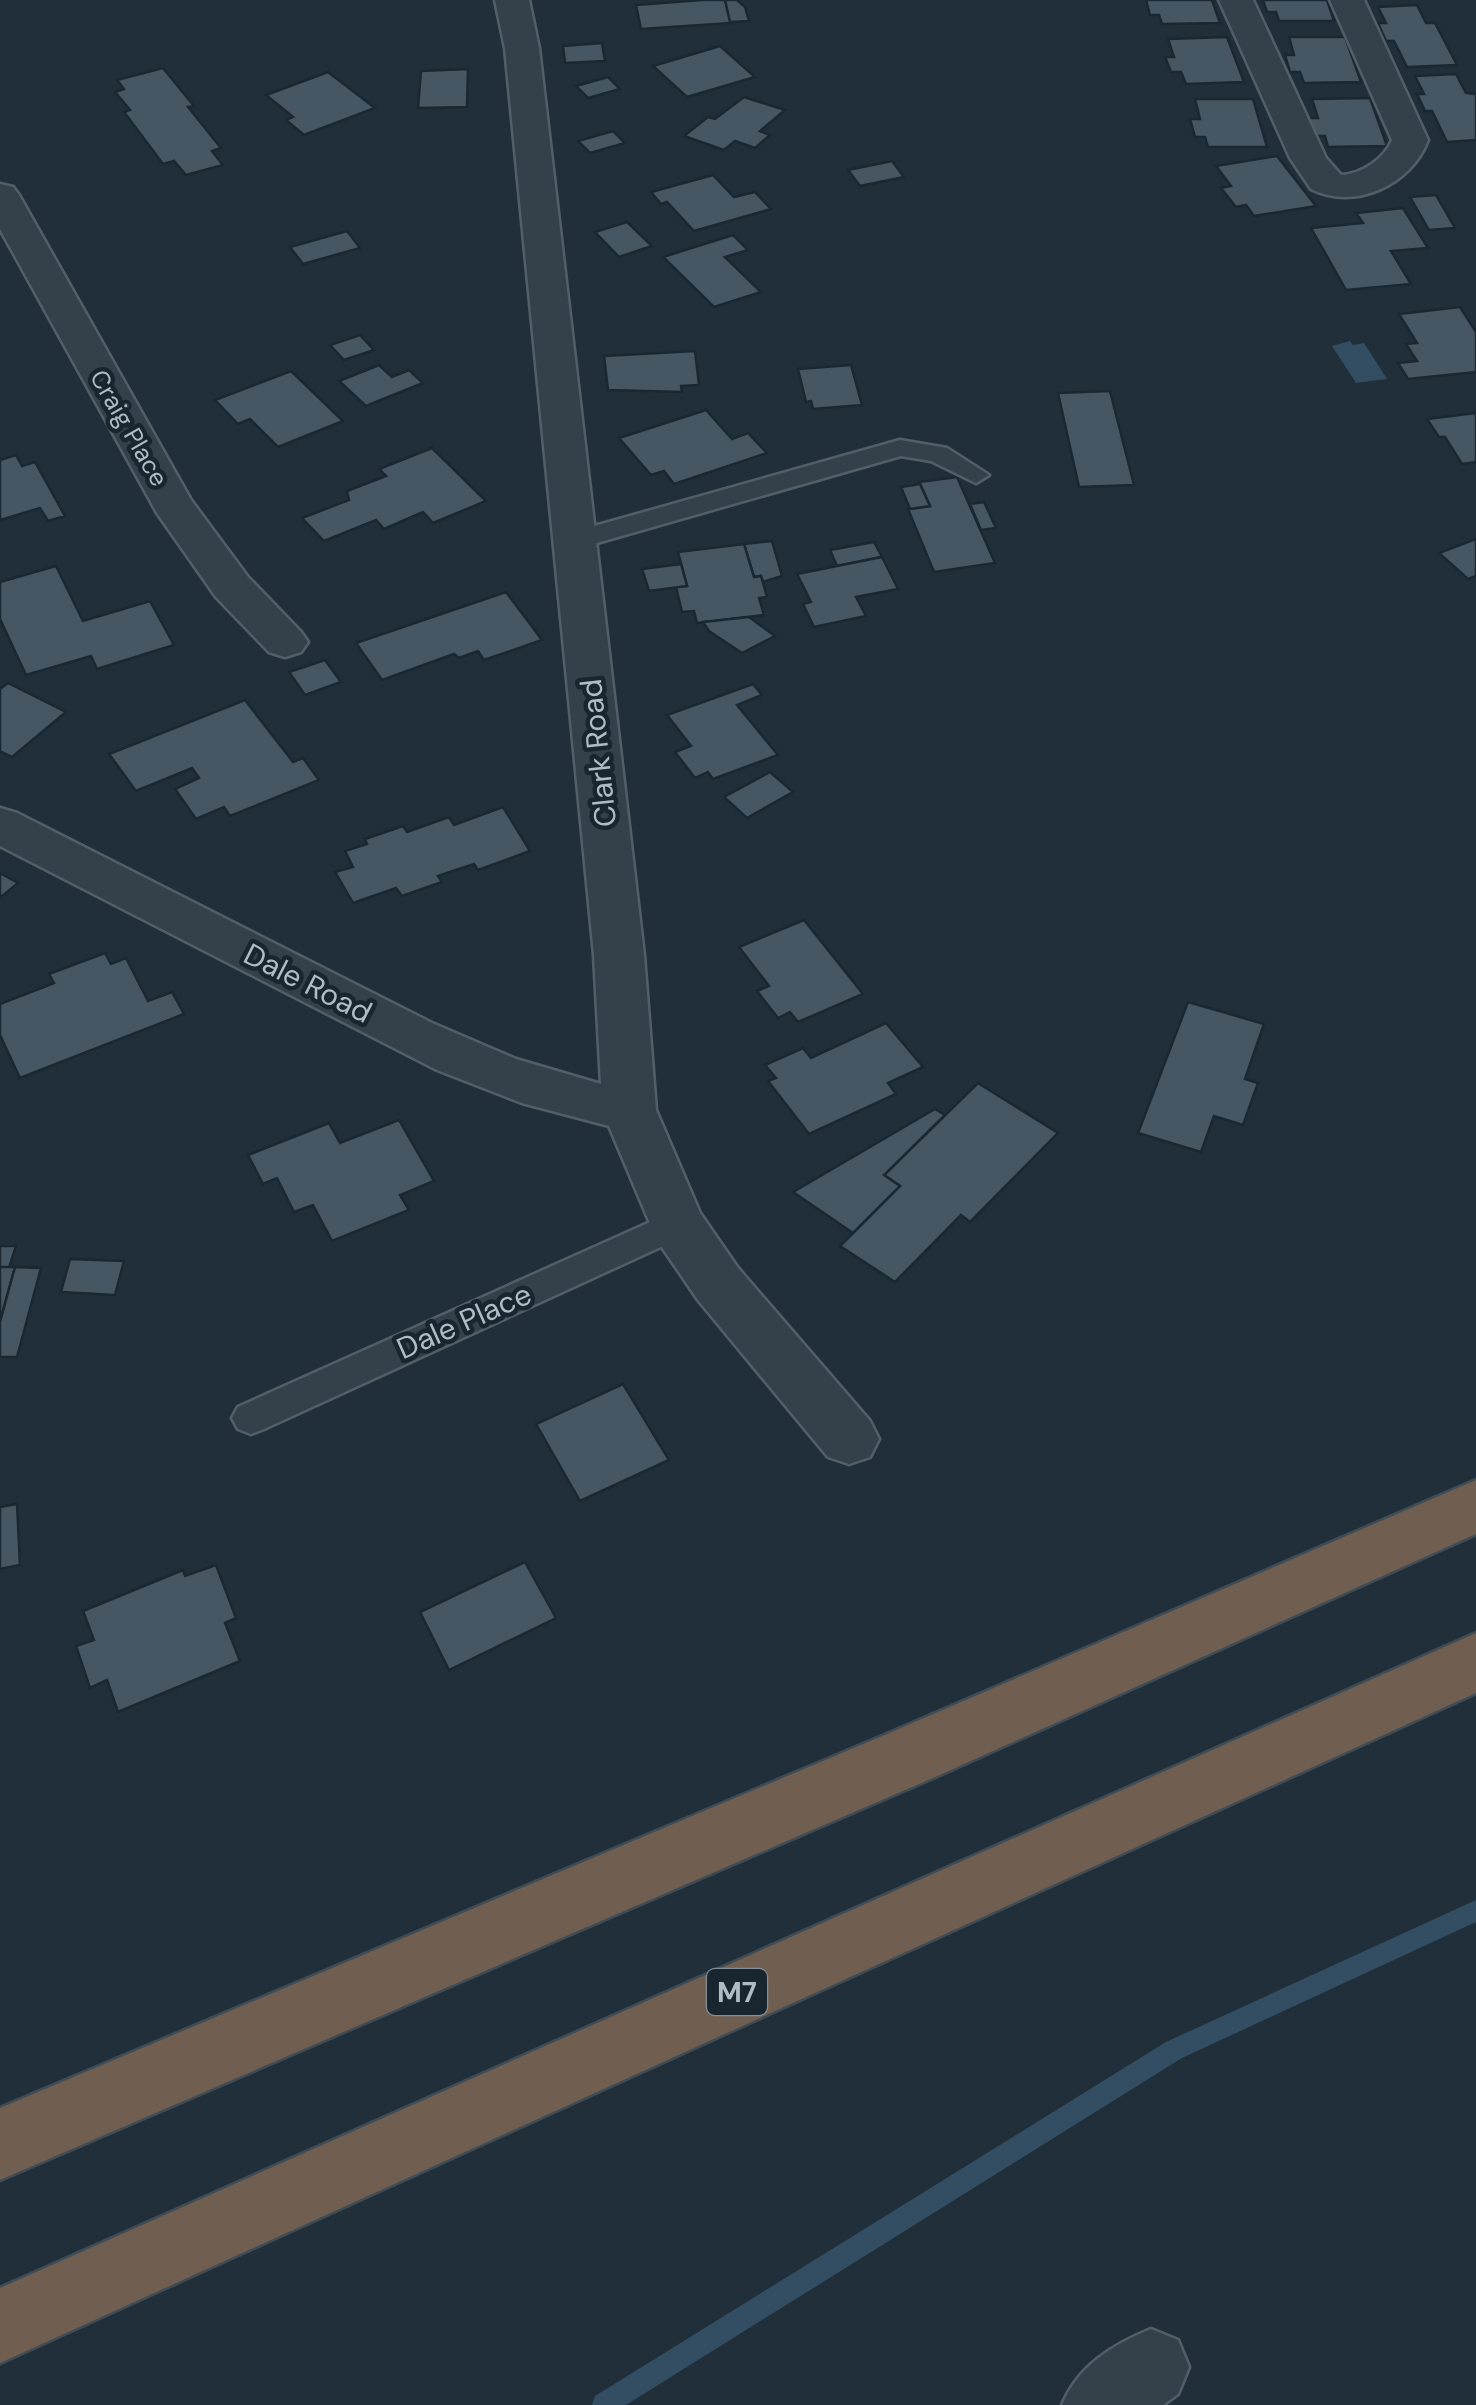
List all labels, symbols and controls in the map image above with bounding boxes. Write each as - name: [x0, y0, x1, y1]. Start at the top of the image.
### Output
- street label: Craig Place: [82, 364, 176, 492]
- street label: Clark Road: [571, 677, 625, 829]
- street label: Dale Road: [237, 934, 379, 1032]
- street label: Dale Place: [391, 1274, 537, 1368]
- road number: M7: [707, 1969, 767, 2015]

